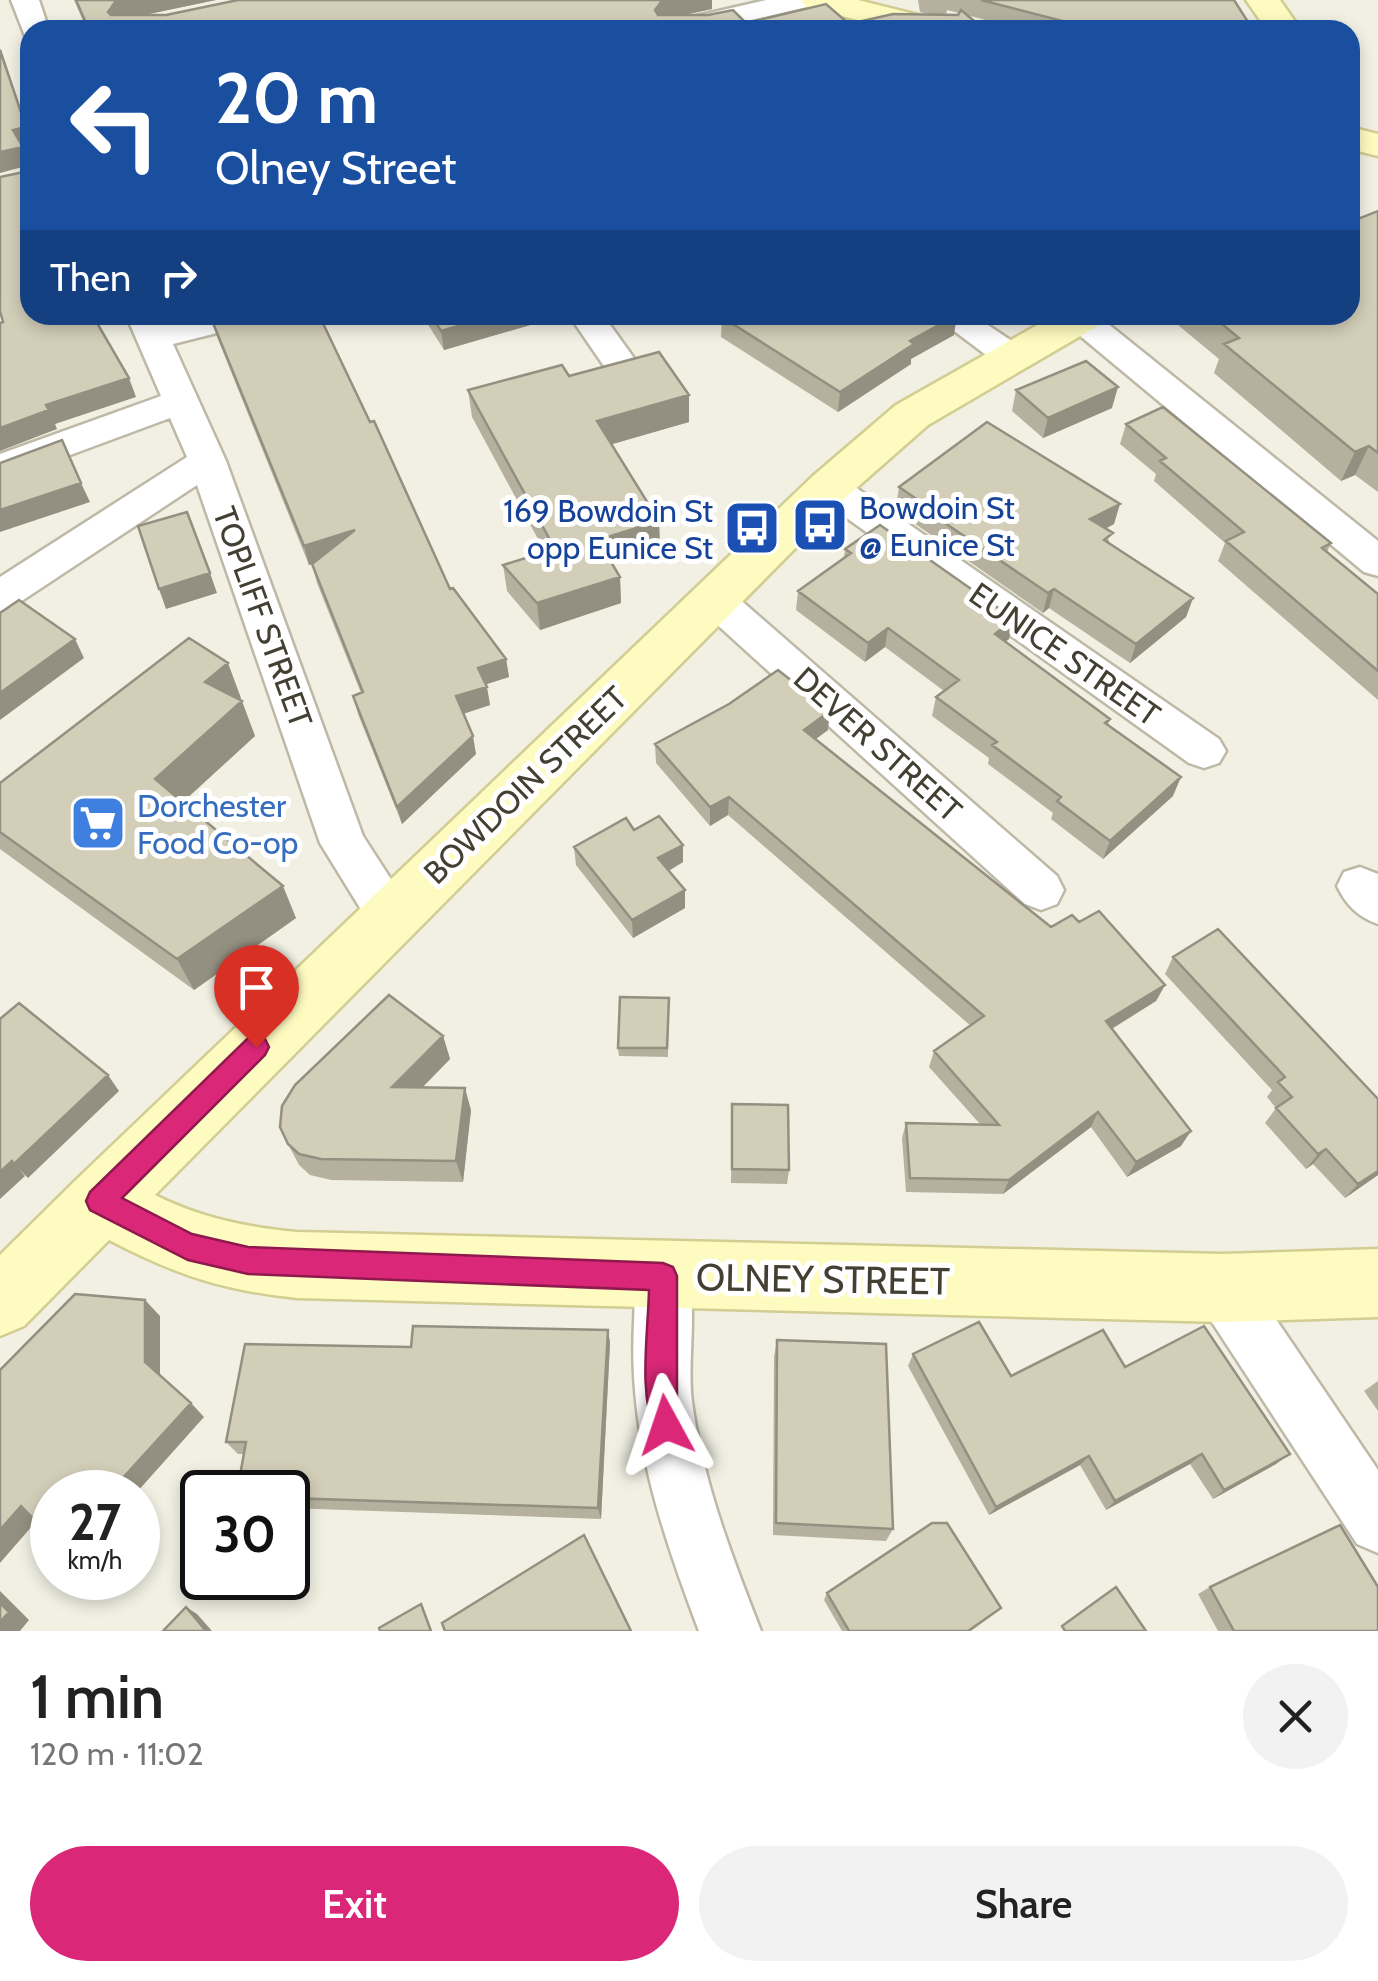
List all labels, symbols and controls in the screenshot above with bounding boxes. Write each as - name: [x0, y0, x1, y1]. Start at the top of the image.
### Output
- text: 20 m: [215, 55, 378, 141]
- icon: left: [50, 60, 180, 190]
- text: Olney Street: [215, 141, 456, 195]
- icon: right: [151, 250, 206, 305]
- text: Then: [50, 254, 131, 301]
- place label: Bowdoin St @ Eunice St: [859, 488, 1015, 564]
- place label: 169 Bowdoin St opp Eunice St: [503, 491, 713, 567]
- bus stop icon: Bowdoin St @ Eunice St: [790, 495, 850, 555]
- bus stop icon: 169 Bowdoin St opp Eunice St: [722, 498, 782, 558]
- street label: TOPLIFF STREET: [205, 501, 321, 733]
- street label: EUNICE STREET: [962, 574, 1168, 734]
- street label: DEVER STREET: [786, 658, 970, 830]
- street label: BOWDOIN STREET: [415, 678, 635, 892]
- place label: Dorchester Food Co-op: [137, 786, 298, 862]
- supermarket icon: Dorchester Food Co-op: [68, 793, 128, 853]
- pin: [214, 945, 299, 1048]
- icon: arrive: [229, 960, 284, 1015]
- street label: OLNEY STREET: [696, 1253, 950, 1305]
- position arrow: [614, 1373, 718, 1477]
- speed limit sign: 30: [180, 1470, 310, 1600]
- text: 27: [69, 1492, 121, 1553]
- text: km/h: [68, 1545, 122, 1575]
- text: 1 min: [30, 1660, 164, 1733]
- button: close: [1243, 1664, 1348, 1769]
- text: 120 m · 11:02: [30, 1734, 203, 1773]
- button: Exit: [30, 1846, 679, 1961]
- button: Share: [699, 1846, 1348, 1961]

